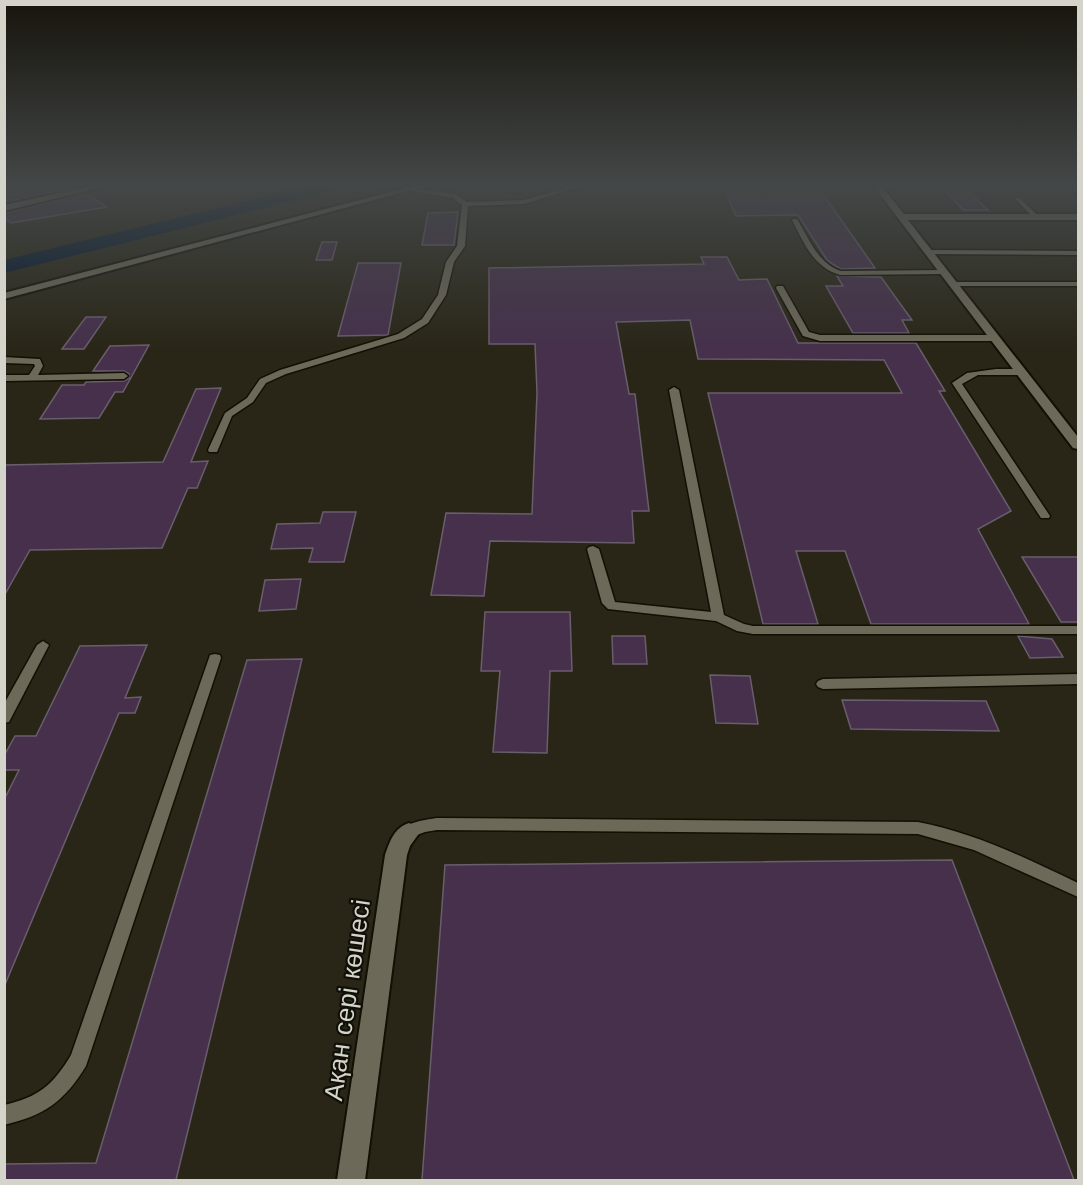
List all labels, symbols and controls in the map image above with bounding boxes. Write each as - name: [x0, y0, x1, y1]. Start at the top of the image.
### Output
- street label: Ақан сері көшесі: [318, 897, 376, 1103]

